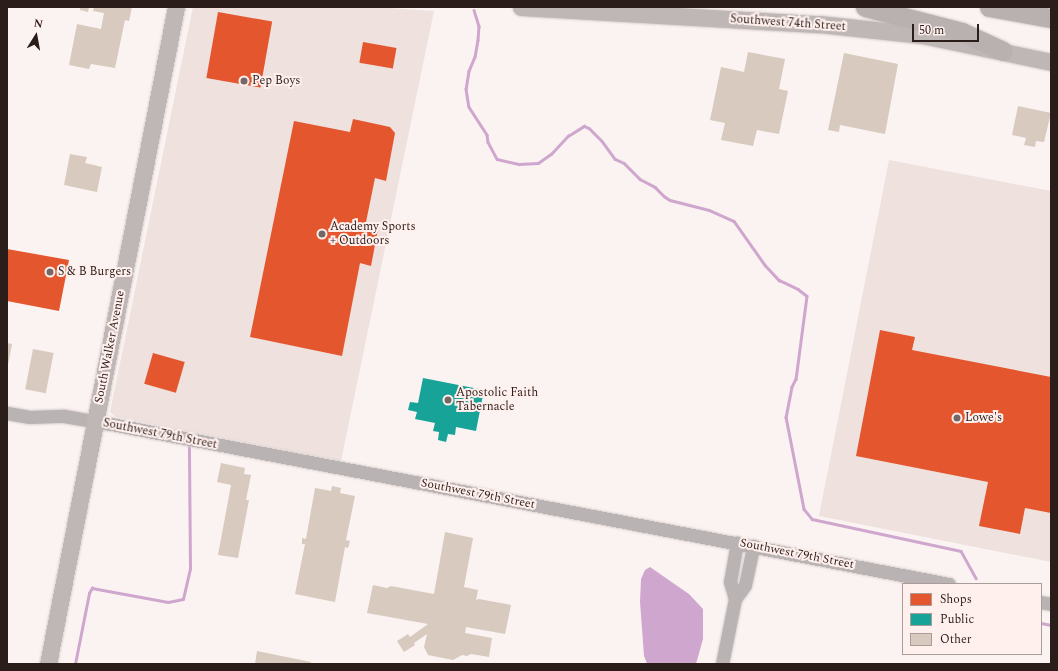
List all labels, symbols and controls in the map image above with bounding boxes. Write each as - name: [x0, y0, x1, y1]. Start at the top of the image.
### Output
- street label: Southwest 74th Street: [730, 12, 846, 34]
- text: N: [32, 15, 44, 33]
- north arrow: [16, 16, 56, 56]
- scale bar: [914, 16, 981, 42]
- text: 50 m: [919, 21, 944, 40]
- place label: Pep Boys: [252, 74, 300, 88]
- marker: Pep Boys: [239, 76, 249, 86]
- place label: Academy Sports + Outdoors: [330, 220, 416, 248]
- marker: Academy Sports + Outdoors: [317, 229, 327, 239]
- place label: S & B Burgers: [58, 265, 131, 279]
- marker: S & B Burgers: [45, 267, 55, 277]
- street label: South Walker Avenue: [92, 289, 128, 405]
- place label: Apostolic Faith Tabernacle: [456, 386, 538, 414]
- marker: Apostolic Faith Tabernacle: [443, 395, 453, 405]
- place label: Lowe's: [965, 411, 1002, 425]
- marker: Lowe's: [952, 413, 962, 423]
- street label: Southwest 79th Street: [102, 416, 218, 452]
- street label: Southwest 79th Street: [420, 476, 536, 512]
- street label: Southwest 79th Street: [739, 536, 855, 572]
- legend: [902, 583, 1042, 655]
- text: Shops: [940, 590, 972, 609]
- text: Public: [940, 610, 974, 629]
- text: Other: [940, 630, 972, 649]

